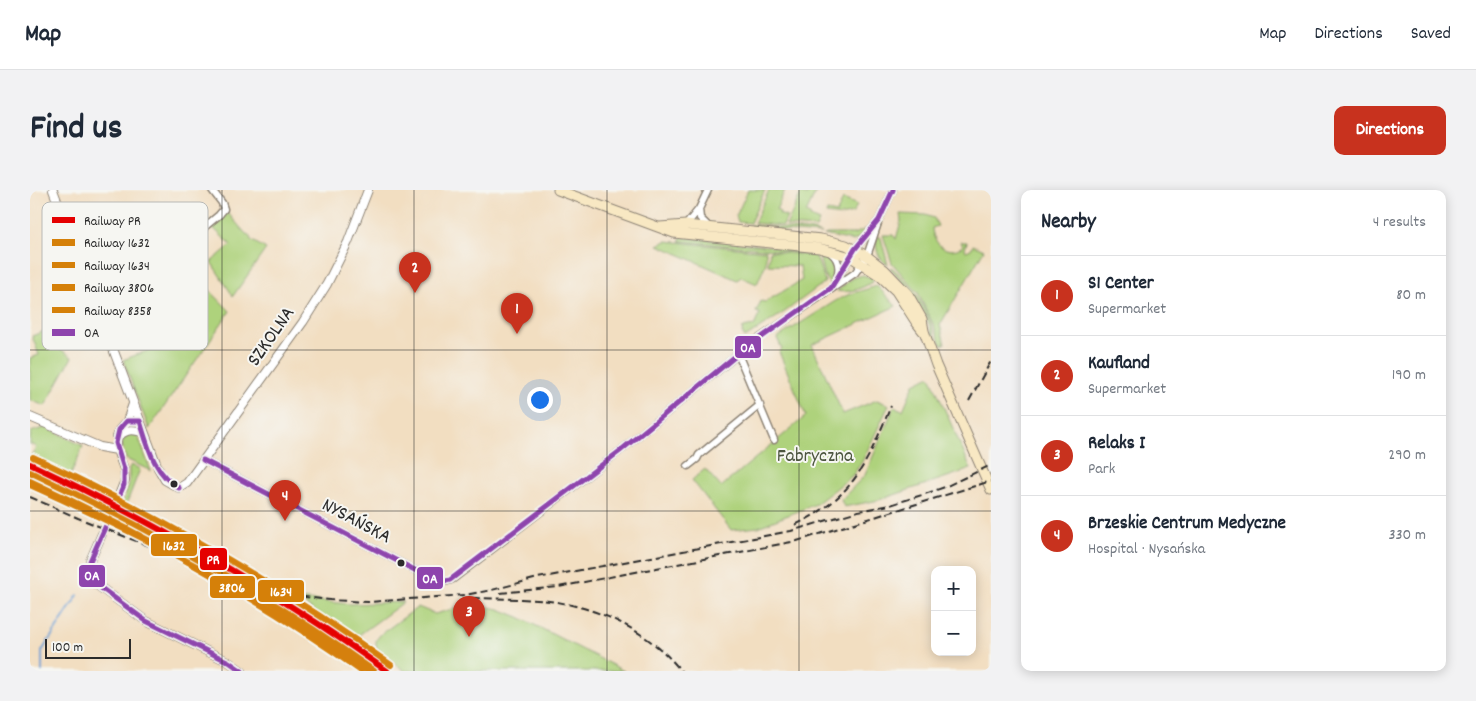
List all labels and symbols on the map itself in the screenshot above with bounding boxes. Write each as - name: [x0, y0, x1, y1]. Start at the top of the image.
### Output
- legend: [42, 202, 208, 350]
- text: Railway PR: [84, 212, 141, 232]
- text: Railway 1632: [84, 234, 150, 254]
- pin: 2: [399, 252, 431, 293]
- text: Railway 1634: [84, 257, 150, 277]
- text: Railway 3806: [84, 279, 154, 299]
- pin: 1: [501, 293, 533, 334]
- street label: SZKOLNA: [241, 301, 303, 373]
- text: Railway 8358: [84, 302, 152, 322]
- text: 0A: [84, 324, 100, 344]
- line badge: 0A: [734, 335, 762, 359]
- text: 0A: [740, 339, 756, 359]
- your location: [527, 387, 553, 413]
- park label: Fabryczna: [777, 443, 854, 471]
- unlabelled marker: [169, 479, 179, 489]
- pin: 4: [269, 480, 301, 521]
- street label: NYSAŃSKA: [316, 492, 396, 552]
- line badge: 1632: [150, 533, 198, 557]
- text: 1632: [163, 537, 185, 557]
- line badge: PR: [199, 547, 228, 571]
- text: PR: [206, 551, 220, 571]
- unlabelled marker: [396, 558, 406, 568]
- line badge: 0A: [78, 564, 106, 588]
- line badge: 0A: [416, 566, 444, 590]
- text: 0A: [84, 567, 100, 587]
- text: 0A: [422, 570, 438, 590]
- line badge: 3806: [209, 575, 256, 599]
- text: 3806: [219, 579, 245, 599]
- line badge: 1634: [257, 579, 305, 603]
- text: 1634: [270, 583, 292, 603]
- pin: 3: [453, 596, 485, 637]
- scale bar: [45, 636, 131, 659]

